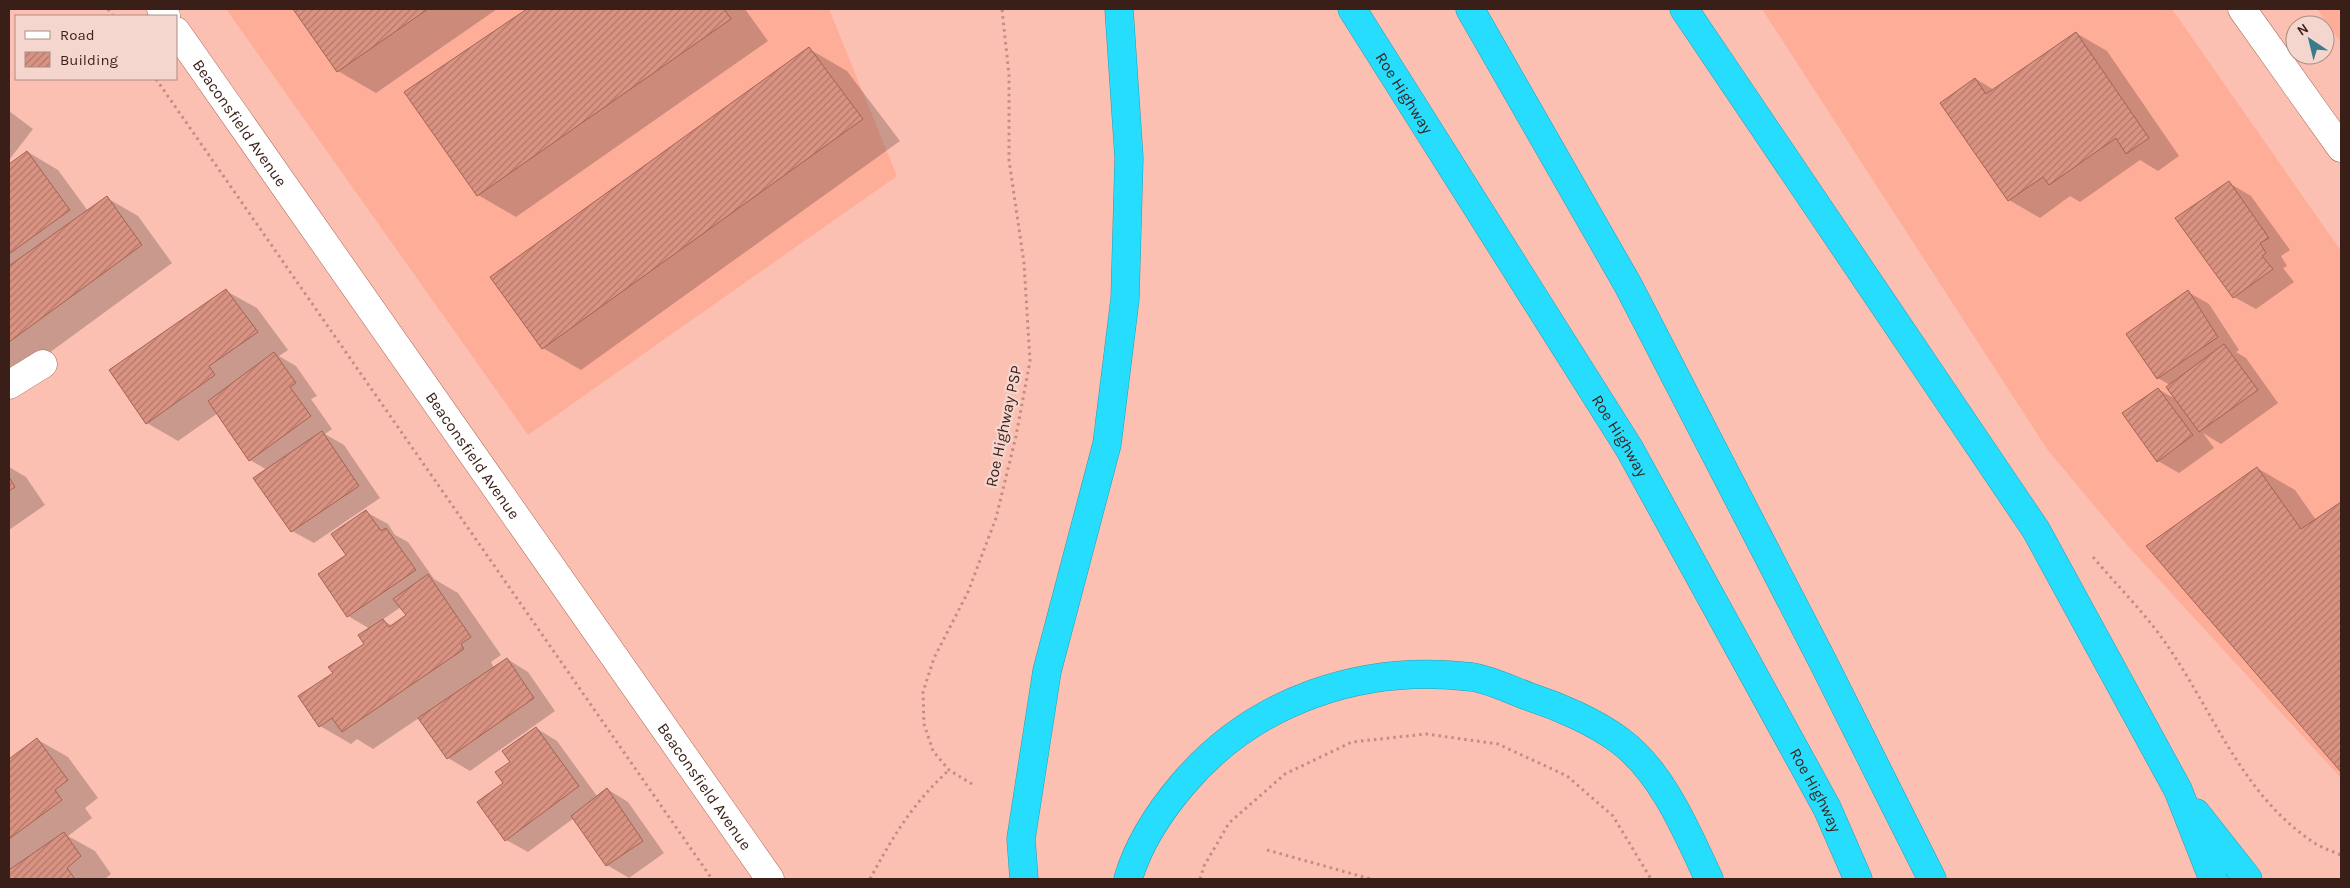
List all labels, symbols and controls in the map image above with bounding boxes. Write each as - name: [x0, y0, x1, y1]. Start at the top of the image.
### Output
- legend: [15, 15, 178, 80]
- north arrow: [2285, 15, 2335, 65]
- text: N: [2294, 20, 2312, 40]
- text: Road: [60, 26, 95, 44]
- street label: Roe Highway: [1372, 49, 1437, 138]
- text: Building: [60, 51, 118, 69]
- street label: Beaconsfield Avenue: [189, 56, 291, 190]
- street label: Roe Highway PSP: [981, 363, 1026, 489]
- street label: Beaconsfield Avenue: [422, 388, 524, 523]
- street label: Roe Highway: [1588, 391, 1652, 481]
- street label: Beaconsfield Avenue: [653, 719, 756, 854]
- street label: Roe Highway: [1786, 745, 1846, 836]

